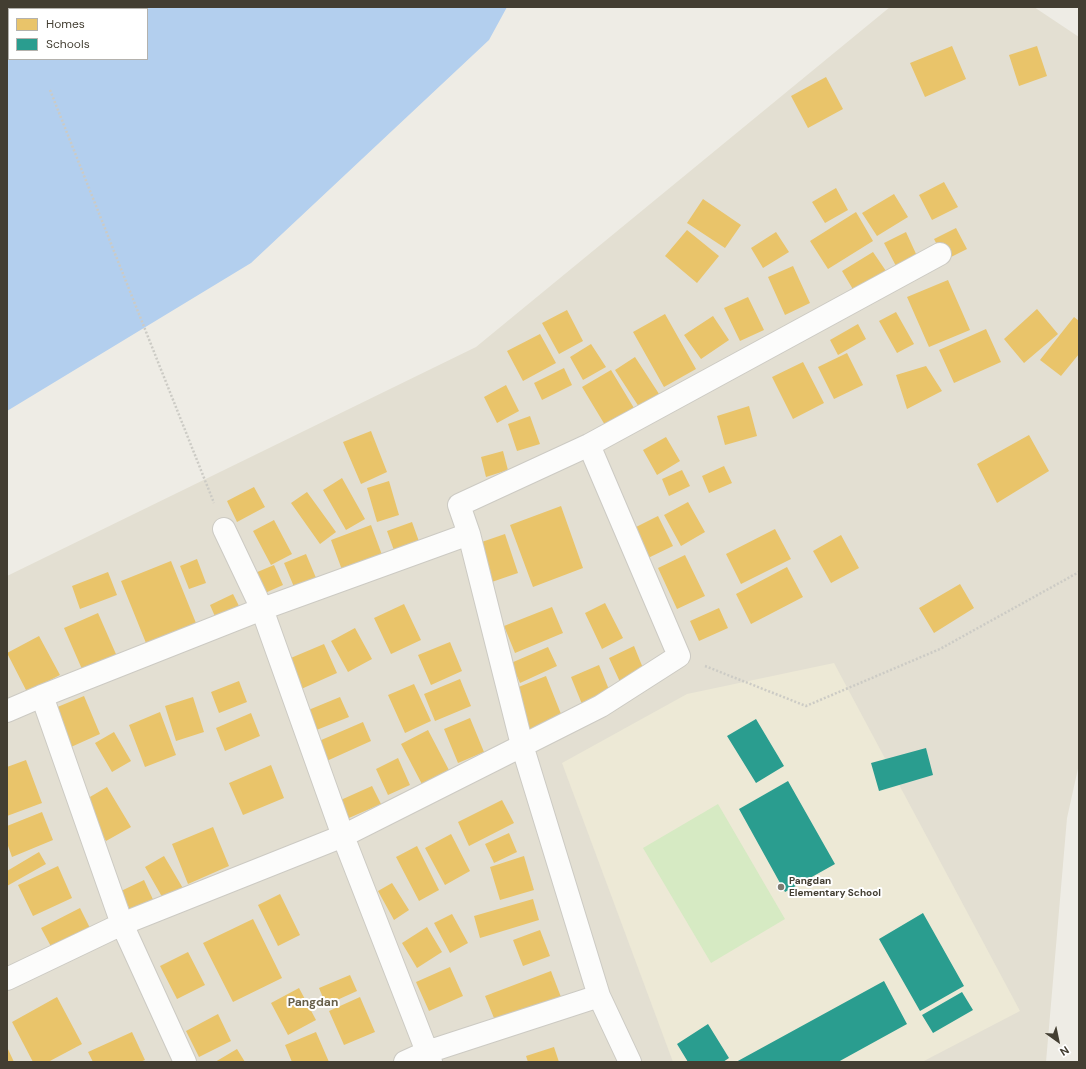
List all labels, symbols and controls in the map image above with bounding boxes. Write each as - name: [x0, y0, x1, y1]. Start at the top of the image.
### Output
- legend: [8, 8, 148, 60]
- text: Homes: [46, 16, 85, 32]
- text: Schools: [46, 36, 90, 52]
- place label: Pangdan Elementary School: [789, 875, 881, 898]
- marker: Pangdan Elementary School: [776, 882, 786, 892]
- district label: Pangdan: [288, 996, 338, 1010]
- north arrow: [1038, 1021, 1078, 1061]
- text: N: [1057, 1043, 1072, 1059]

